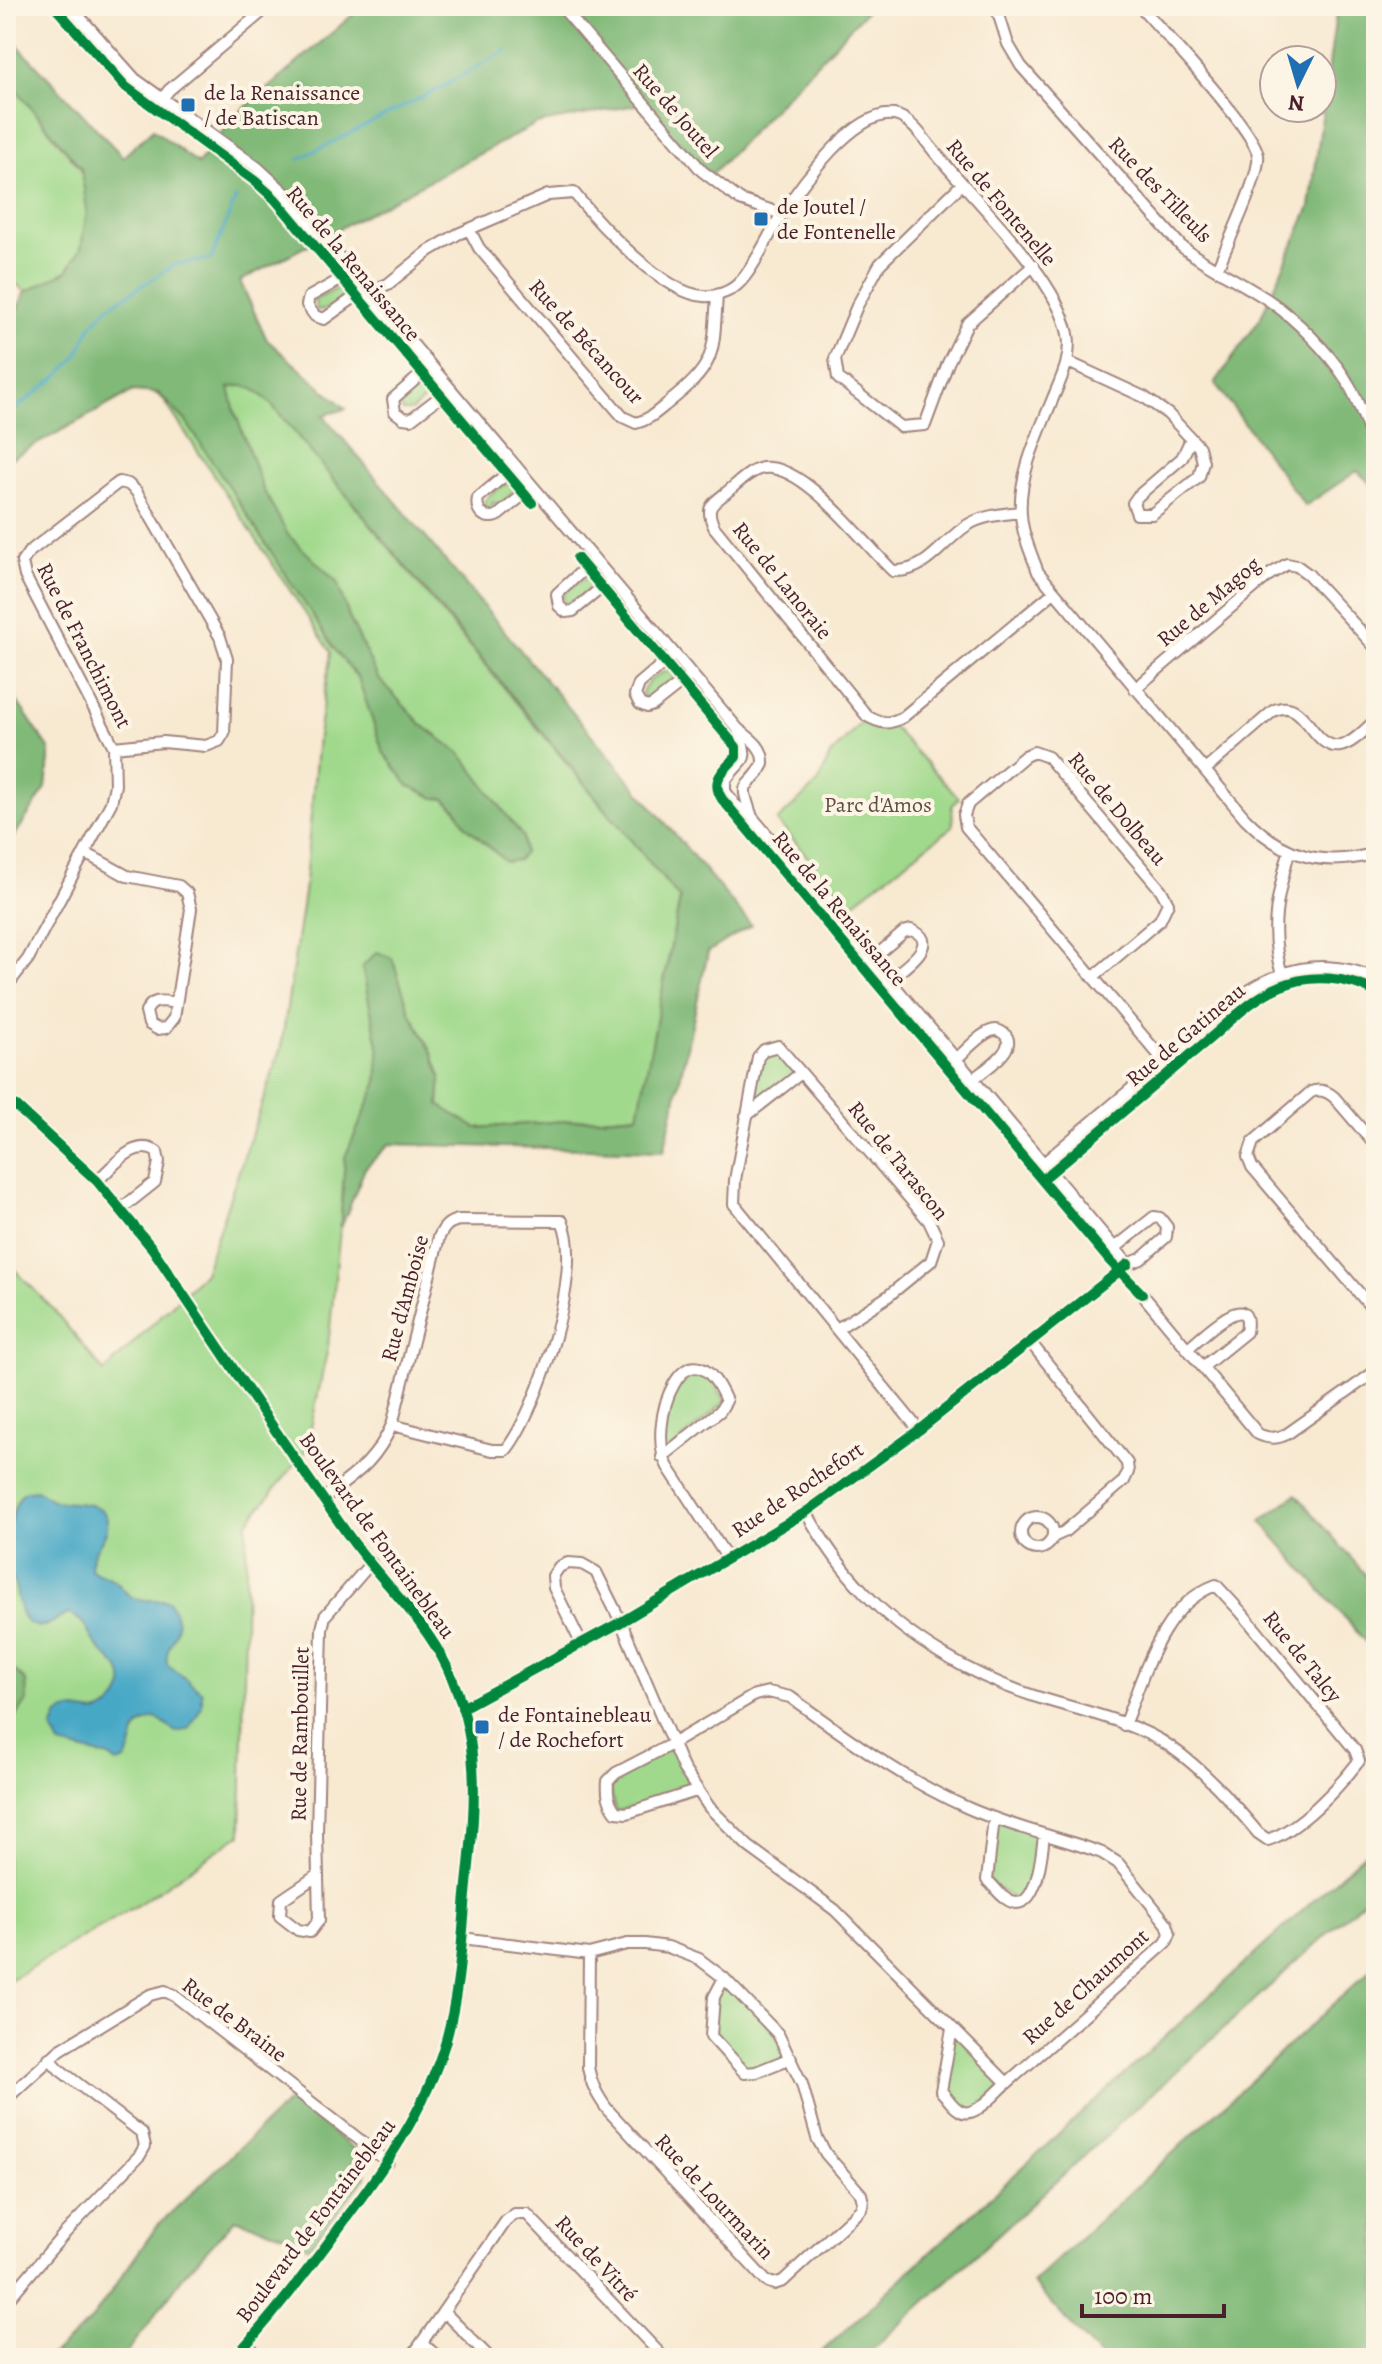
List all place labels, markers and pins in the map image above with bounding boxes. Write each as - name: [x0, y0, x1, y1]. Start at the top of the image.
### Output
- place label: de la Renaissance / de Batiscan: [204, 78, 360, 133]
- marker: de la Renaissance / de Batiscan: [179, 96, 197, 114]
- place label: de Joutel / de Fontenelle: [777, 192, 896, 247]
- marker: de Joutel / de Fontenelle: [752, 210, 770, 228]
- place label: de Fontainebleau / de Rochefort: [498, 1700, 652, 1755]
- marker: de Fontainebleau / de Rochefort: [473, 1718, 491, 1736]

